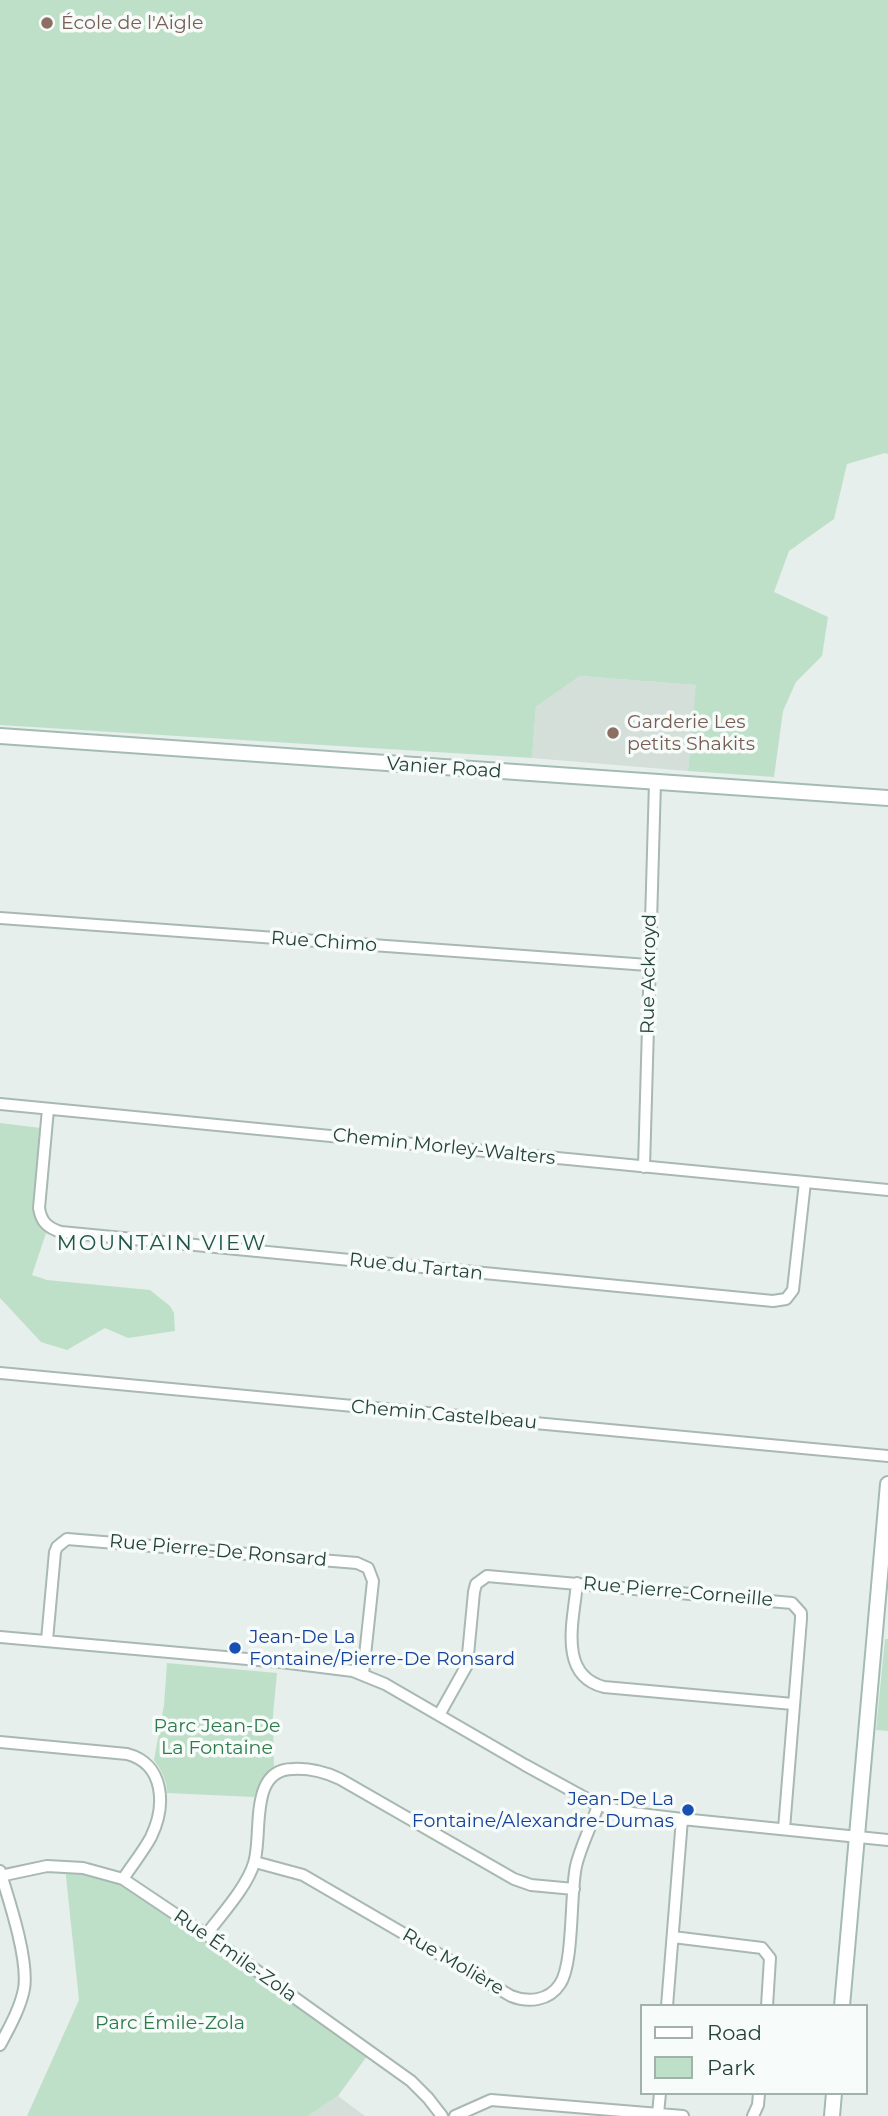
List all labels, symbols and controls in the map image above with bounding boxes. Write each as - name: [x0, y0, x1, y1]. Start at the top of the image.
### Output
- place label: École de l'Aigle: [61, 12, 203, 34]
- marker: École de l'Aigle: [39, 15, 55, 31]
- place label: Garderie Les petits Shakits: [627, 711, 755, 755]
- marker: Garderie Les petits Shakits: [605, 725, 621, 741]
- street label: Vanier Road: [386, 753, 502, 783]
- street label: Rue Ackroyd: [637, 914, 661, 1034]
- street label: Rue Chimo: [270, 927, 378, 957]
- street label: Chemin Morley-Walters: [332, 1124, 556, 1170]
- district label: MOUNTAIN VIEW: [58, 1231, 266, 1257]
- street label: Rue du Tartan: [348, 1249, 484, 1285]
- street label: Chemin Castelbeau: [350, 1396, 538, 1434]
- street label: Rue Pierre-De Ronsard: [108, 1530, 328, 1572]
- street label: Rue Pierre-Corneille: [582, 1572, 774, 1612]
- place label: Jean-De La Fontaine/Pierre-De Ronsard: [249, 1626, 515, 1670]
- marker: Jean-De La Fontaine/Pierre-De Ronsard: [227, 1640, 243, 1656]
- park label: Parc Jean-De La Fontaine: [154, 1715, 280, 1759]
- place label: Jean-De La Fontaine/Alexandre-Dumas: [412, 1788, 674, 1832]
- marker: Jean-De La Fontaine/Alexandre-Dumas: [680, 1802, 696, 1818]
- street label: Rue Émile-Zola: [169, 1905, 301, 2007]
- street label: Rue Molière: [398, 1924, 508, 2000]
- legend: [640, 2004, 867, 2095]
- park label: Parc Émile-Zola: [95, 2012, 245, 2034]
- text: Road: [707, 2020, 762, 2045]
- text: Park: [707, 2055, 755, 2080]

